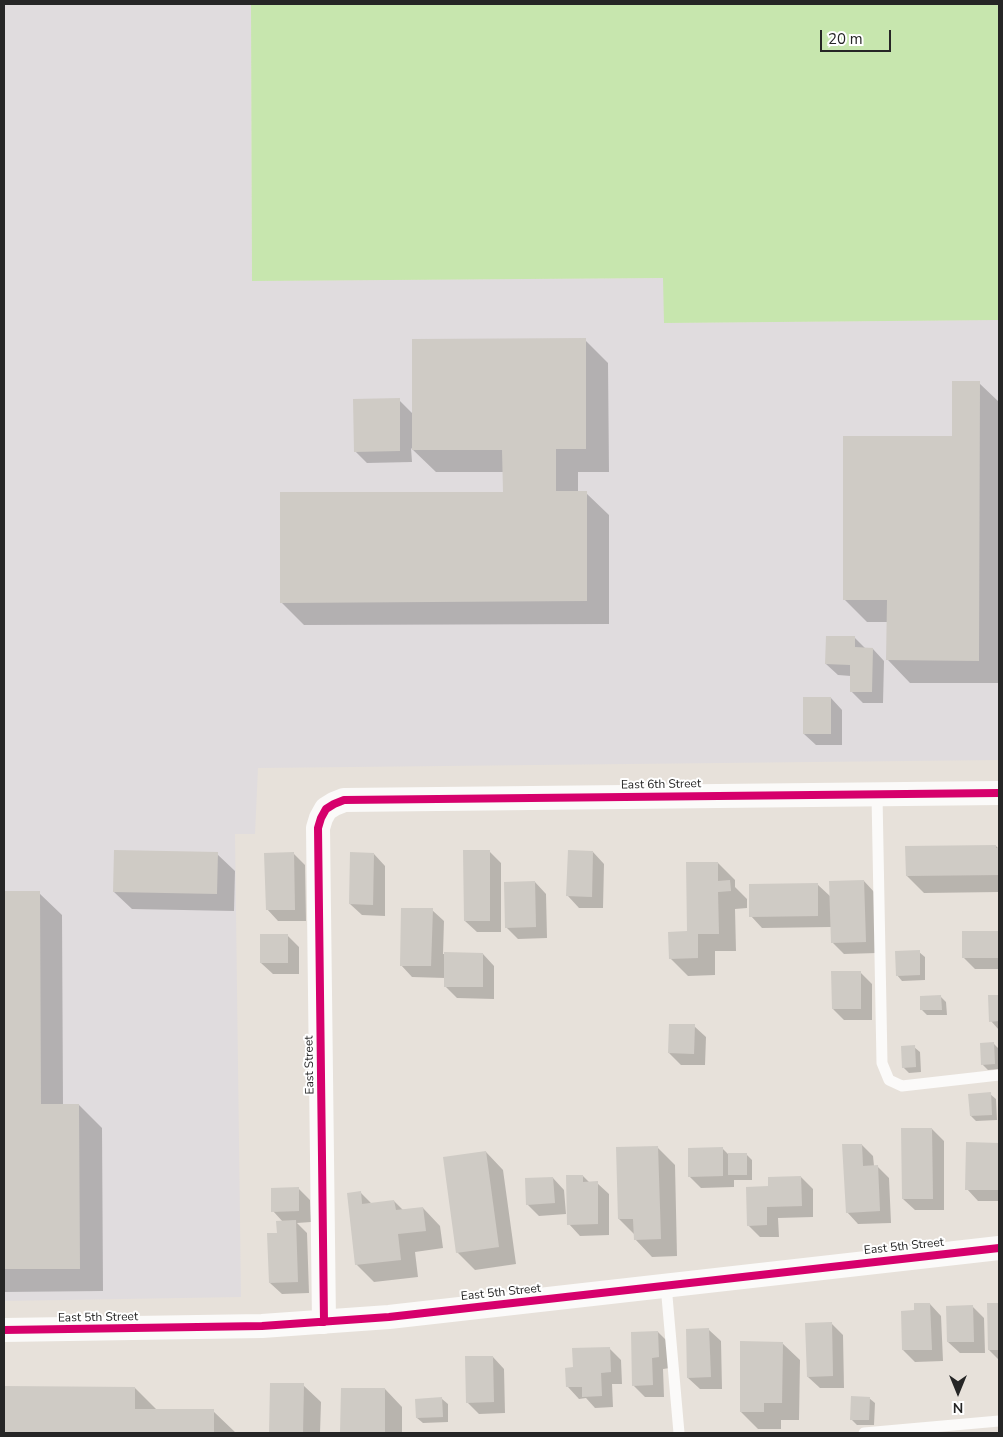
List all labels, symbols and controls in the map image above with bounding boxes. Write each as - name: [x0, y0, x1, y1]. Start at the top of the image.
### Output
- scale bar: [823, 20, 894, 52]
- text: 20 m: [828, 29, 863, 49]
- street label: East 6th Street: [621, 777, 701, 793]
- street label: East Street: [302, 1035, 318, 1095]
- street label: East 5th Street: [863, 1236, 945, 1258]
- street label: East 5th Street: [460, 1282, 542, 1304]
- street label: East 5th Street: [58, 1310, 138, 1326]
- north arrow: [933, 1367, 983, 1417]
- text: N: [953, 1398, 963, 1417]

